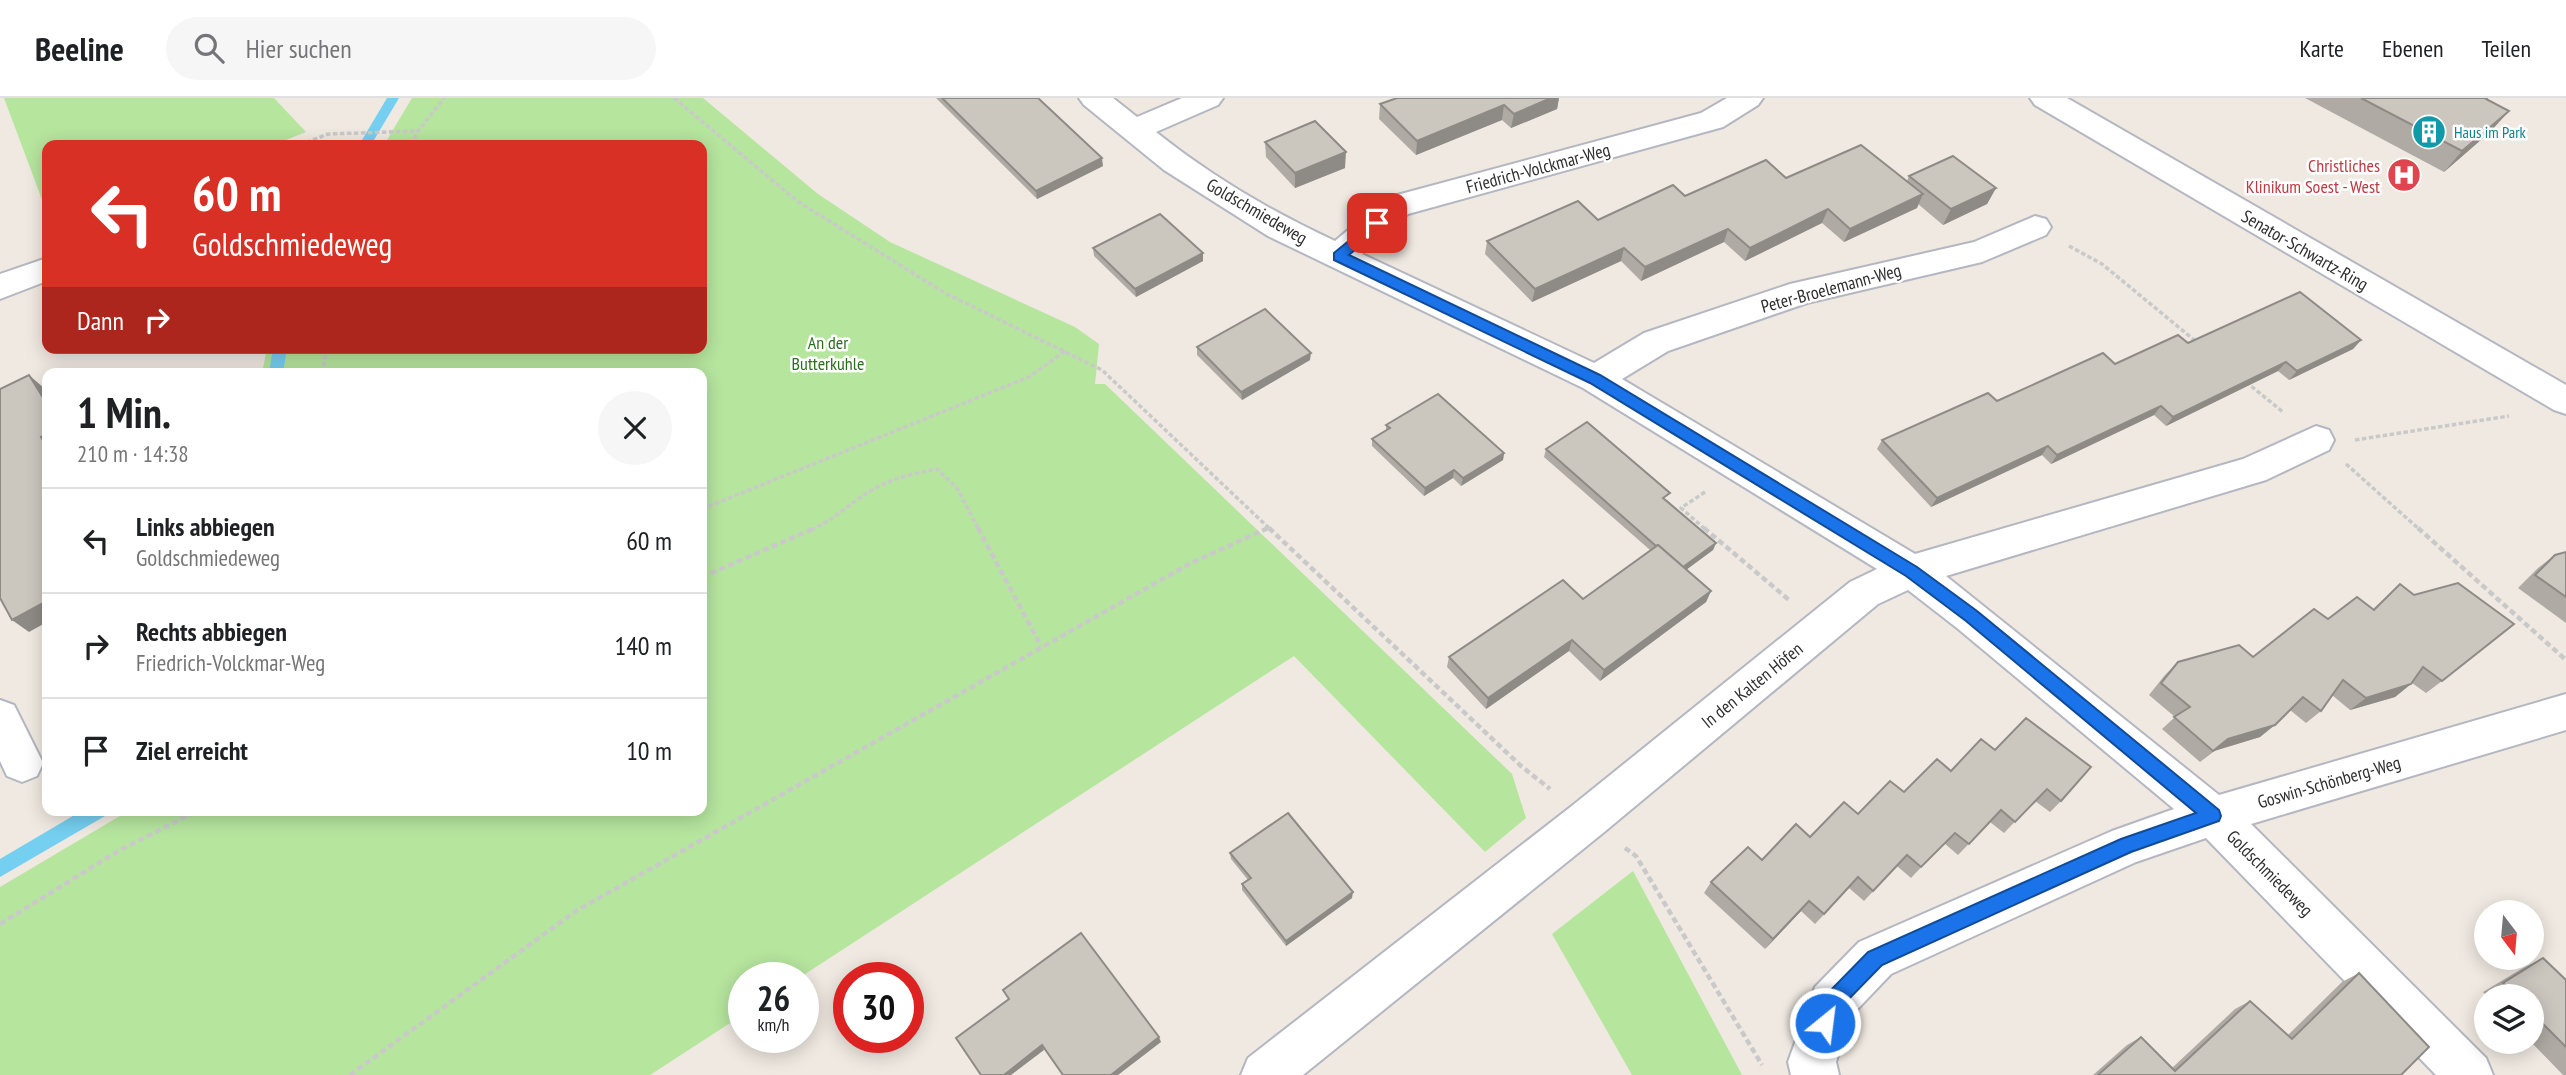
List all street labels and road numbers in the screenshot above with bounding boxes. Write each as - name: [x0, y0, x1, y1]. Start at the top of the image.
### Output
- street label: Friedrich-Volckmar-Weg: [1463, 138, 1613, 198]
- street label: Goldschmiedeweg: [1202, 173, 1312, 249]
- street label: Senator-Schwartz-Ring: [2238, 204, 2372, 296]
- street label: Peter-Broelemann-Weg: [1758, 258, 1904, 318]
- street label: In den Kalten Höfen: [1697, 637, 1807, 733]
- street label: Goswin-Schönberg-Weg: [2255, 751, 2403, 813]
- street label: Goldschmiedeweg: [2222, 825, 2318, 921]

